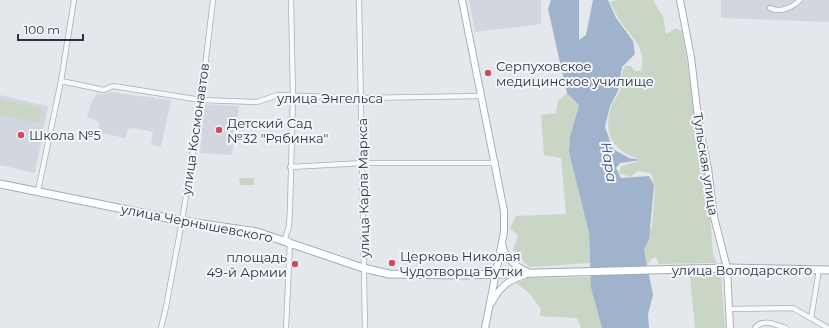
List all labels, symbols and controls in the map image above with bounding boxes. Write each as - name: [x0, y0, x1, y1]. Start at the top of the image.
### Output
- scale bar: [18, 16, 83, 42]
- text: 100 m: [24, 22, 60, 37]
- place label: Серпуховское медицинское училище: [496, 58, 654, 89]
- street label: улица Космонавтов: [178, 62, 212, 197]
- marker: Серпуховское медицинское училище: [483, 68, 493, 78]
- street label: улица Энгельса: [276, 90, 383, 106]
- street label: Тульская улица: [690, 111, 722, 217]
- place label: Детский Сад №32 "Рябинка": [227, 115, 328, 146]
- street label: улица Карла Маркса: [354, 118, 372, 259]
- marker: Детский Сад №32 "Рябинка": [214, 125, 224, 135]
- place label: Школа №5: [29, 127, 101, 143]
- marker: Школа №5: [16, 130, 26, 140]
- water label: Нара: [597, 141, 621, 183]
- street label: улица Чернышевского: [119, 200, 274, 246]
- place label: Церковь Николая Чудотворца Бутки: [400, 248, 523, 279]
- place label: площадь 49-й Армии: [206, 249, 287, 280]
- marker: Церковь Николая Чудотворца Бутки: [387, 258, 397, 268]
- marker: площадь 49-й Армии: [290, 259, 300, 269]
- street label: улица Володарского: [671, 262, 812, 278]

